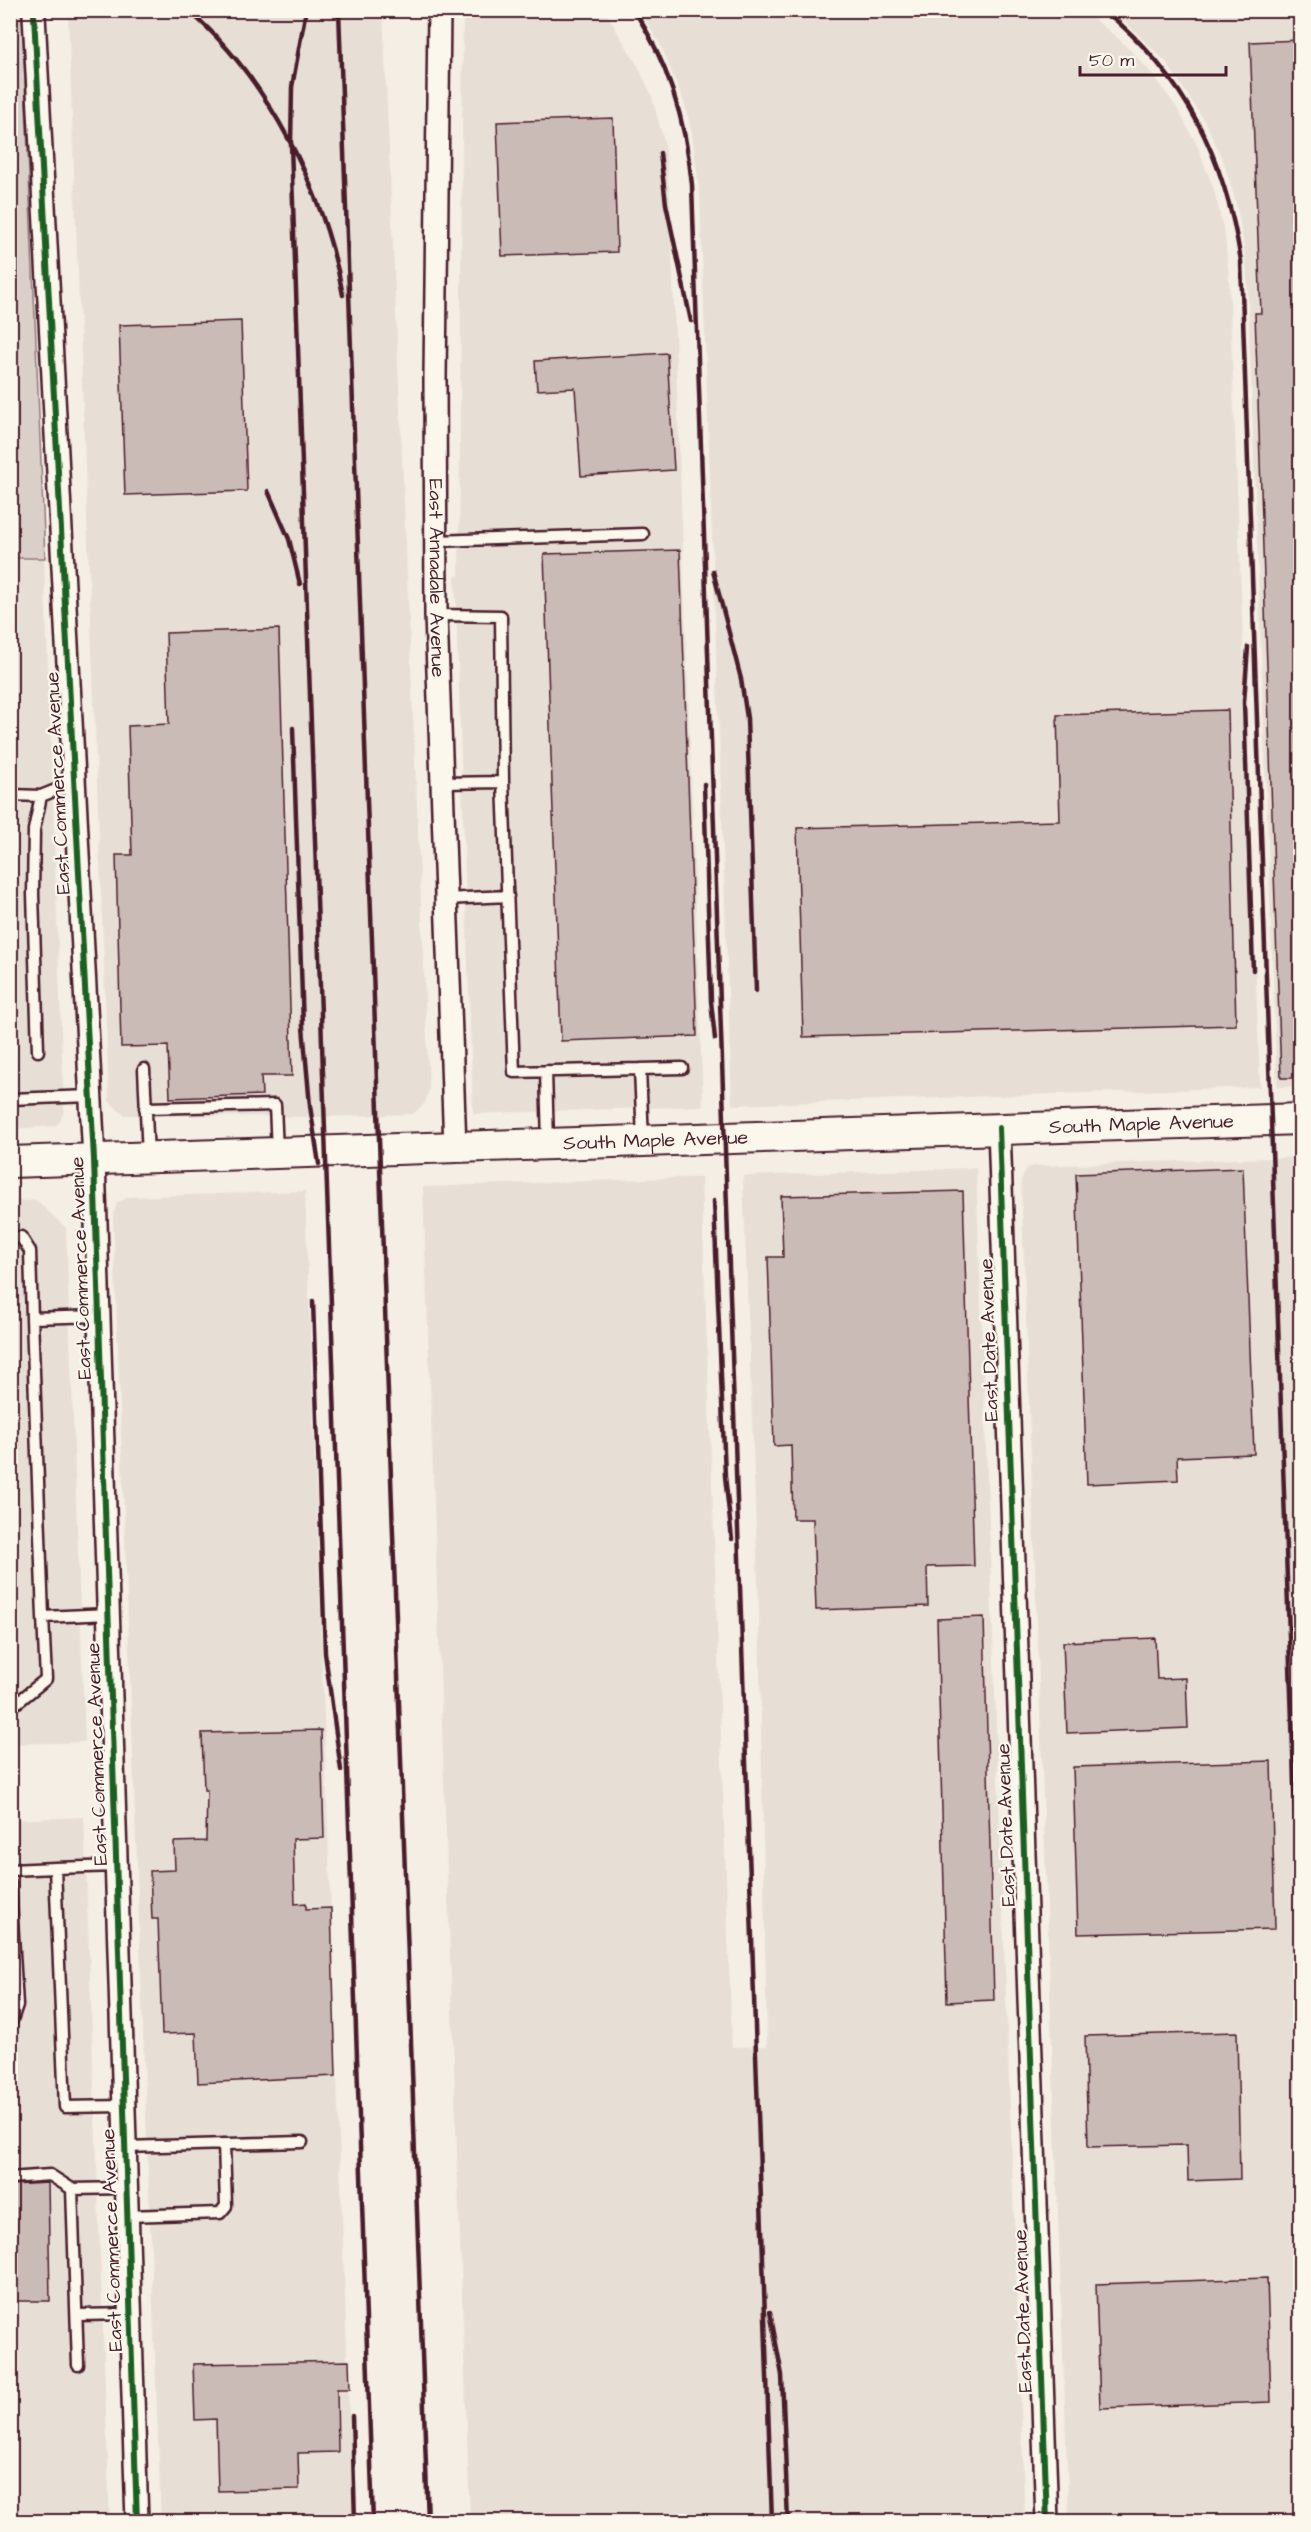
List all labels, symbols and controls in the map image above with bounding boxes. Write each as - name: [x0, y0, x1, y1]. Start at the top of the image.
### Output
- scale bar: [1080, 39, 1226, 77]
- text: 50 m: [1089, 48, 1134, 73]
- street label: East Annadale Avenue: [421, 479, 452, 678]
- street label: East Commerce Avenue: [38, 671, 78, 895]
- street label: South Maple Avenue: [1048, 1107, 1235, 1141]
- street label: South Maple Avenue: [563, 1123, 749, 1158]
- street label: East Commerce Avenue: [63, 1156, 99, 1380]
- street label: East Date Avenue: [972, 1258, 1006, 1422]
- street label: East Commerce Avenue: [79, 1642, 115, 1866]
- street label: East Date Avenue: [989, 1743, 1023, 1907]
- street label: East Commerce Avenue: [94, 2128, 130, 2352]
- street label: East Date Avenue: [1006, 2229, 1040, 2393]

